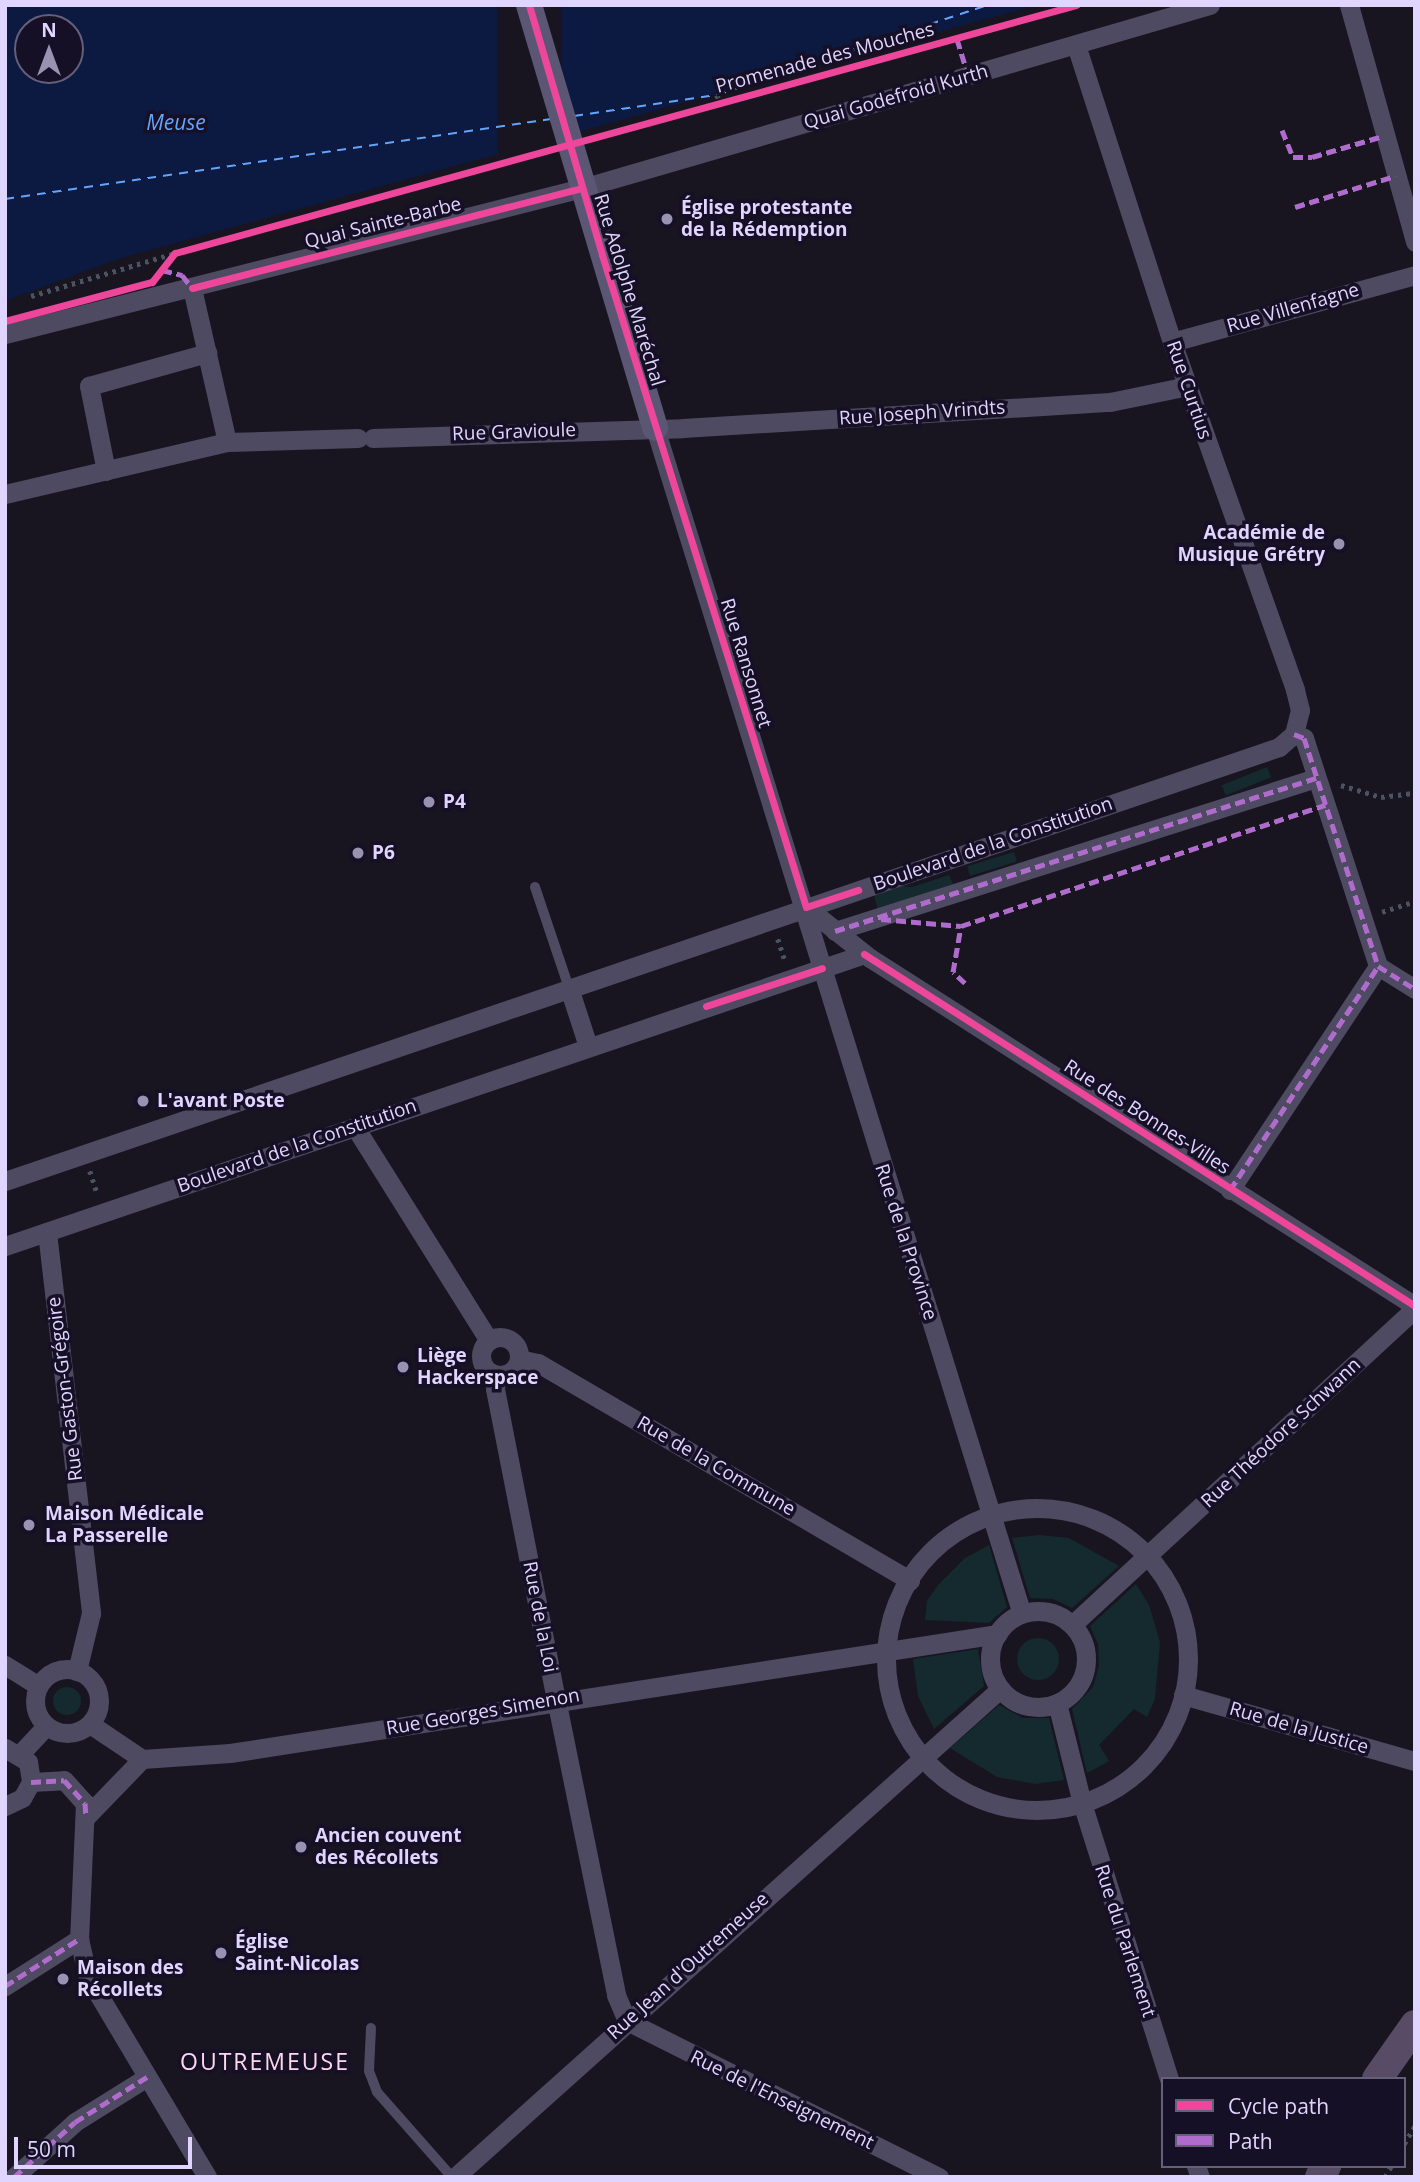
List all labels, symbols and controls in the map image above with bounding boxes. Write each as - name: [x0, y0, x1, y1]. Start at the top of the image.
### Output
- north arrow: [14, 14, 84, 84]
- text: N: [41, 17, 57, 43]
- street label: Promenade des Mouches: [713, 18, 937, 98]
- street label: Quai Godefroid Kurth: [801, 60, 991, 134]
- water label: Meuse: [146, 109, 206, 135]
- street label: Rue Adolphe Maréchal: [589, 191, 669, 389]
- street label: Quai Sainte-Barbe: [302, 193, 464, 253]
- place label: Église protestante de la Rédemption: [681, 197, 853, 241]
- marker: Église protestante de la Rédemption: [659, 211, 675, 227]
- street label: Rue Villenfagne: [1224, 278, 1362, 338]
- street label: Rue Curtius: [1162, 338, 1216, 442]
- street label: Rue Joseph Vrindts: [838, 396, 1006, 430]
- street label: Rue Gravioule: [452, 418, 576, 446]
- place label: Académie de Musique Grétry: [1177, 522, 1325, 566]
- marker: Académie de Musique Grétry: [1331, 536, 1347, 552]
- street label: Rue Ransonnet: [715, 596, 777, 730]
- place label: P4: [443, 791, 466, 813]
- street label: Boulevard de la Constitution: [870, 792, 1116, 896]
- marker: P4: [421, 794, 437, 810]
- place label: P6: [372, 842, 395, 864]
- marker: P6: [350, 845, 366, 861]
- street label: Rue des Bonnes-Villes: [1060, 1055, 1234, 1179]
- place label: L'avant Poste: [157, 1090, 285, 1112]
- marker: L'avant Poste: [135, 1093, 151, 1109]
- street label: Boulevard de la Constitution: [174, 1094, 420, 1198]
- street label: Rue de la Province: [870, 1161, 942, 1323]
- street label: Rue Gaston-Grégoire: [42, 1296, 88, 1482]
- place label: Liège Hackerspace: [417, 1345, 538, 1389]
- street label: Rue Théodore Schwann: [1197, 1353, 1365, 1513]
- marker: Liège Hackerspace: [395, 1359, 411, 1375]
- street label: Rue de la Commune: [633, 1411, 799, 1521]
- place label: Maison Médicale La Passerelle: [45, 1503, 204, 1547]
- marker: Maison Médicale La Passerelle: [19, 1515, 39, 1535]
- street label: Rue de la Loi: [518, 1560, 562, 1674]
- street label: Rue Georges Simenon: [385, 1684, 581, 1740]
- street label: Rue de la Justice: [1227, 1697, 1371, 1759]
- place label: Ancien couvent des Récollets: [315, 1825, 462, 1869]
- marker: Ancien couvent des Récollets: [293, 1839, 309, 1855]
- street label: Rue du Parlement: [1090, 1862, 1160, 2020]
- street label: Rue Jean d'Outremeuse: [603, 1888, 773, 2044]
- place label: Église Saint-Nicolas: [235, 1931, 359, 1975]
- marker: Église Saint-Nicolas: [213, 1945, 229, 1961]
- place label: Maison des Récollets: [77, 1957, 184, 2001]
- marker: Maison des Récollets: [55, 1971, 71, 1987]
- street label: Rue de l'Enseignement: [687, 2046, 877, 2154]
- district label: OUTREMEUSE: [181, 2047, 349, 2075]
- legend: [1161, 2077, 1406, 2168]
- text: Cycle path: [1228, 2092, 1329, 2120]
- scale bar: [18, 2122, 196, 2166]
- text: Path: [1228, 2127, 1273, 2155]
- text: 50 m: [27, 2135, 76, 2163]

